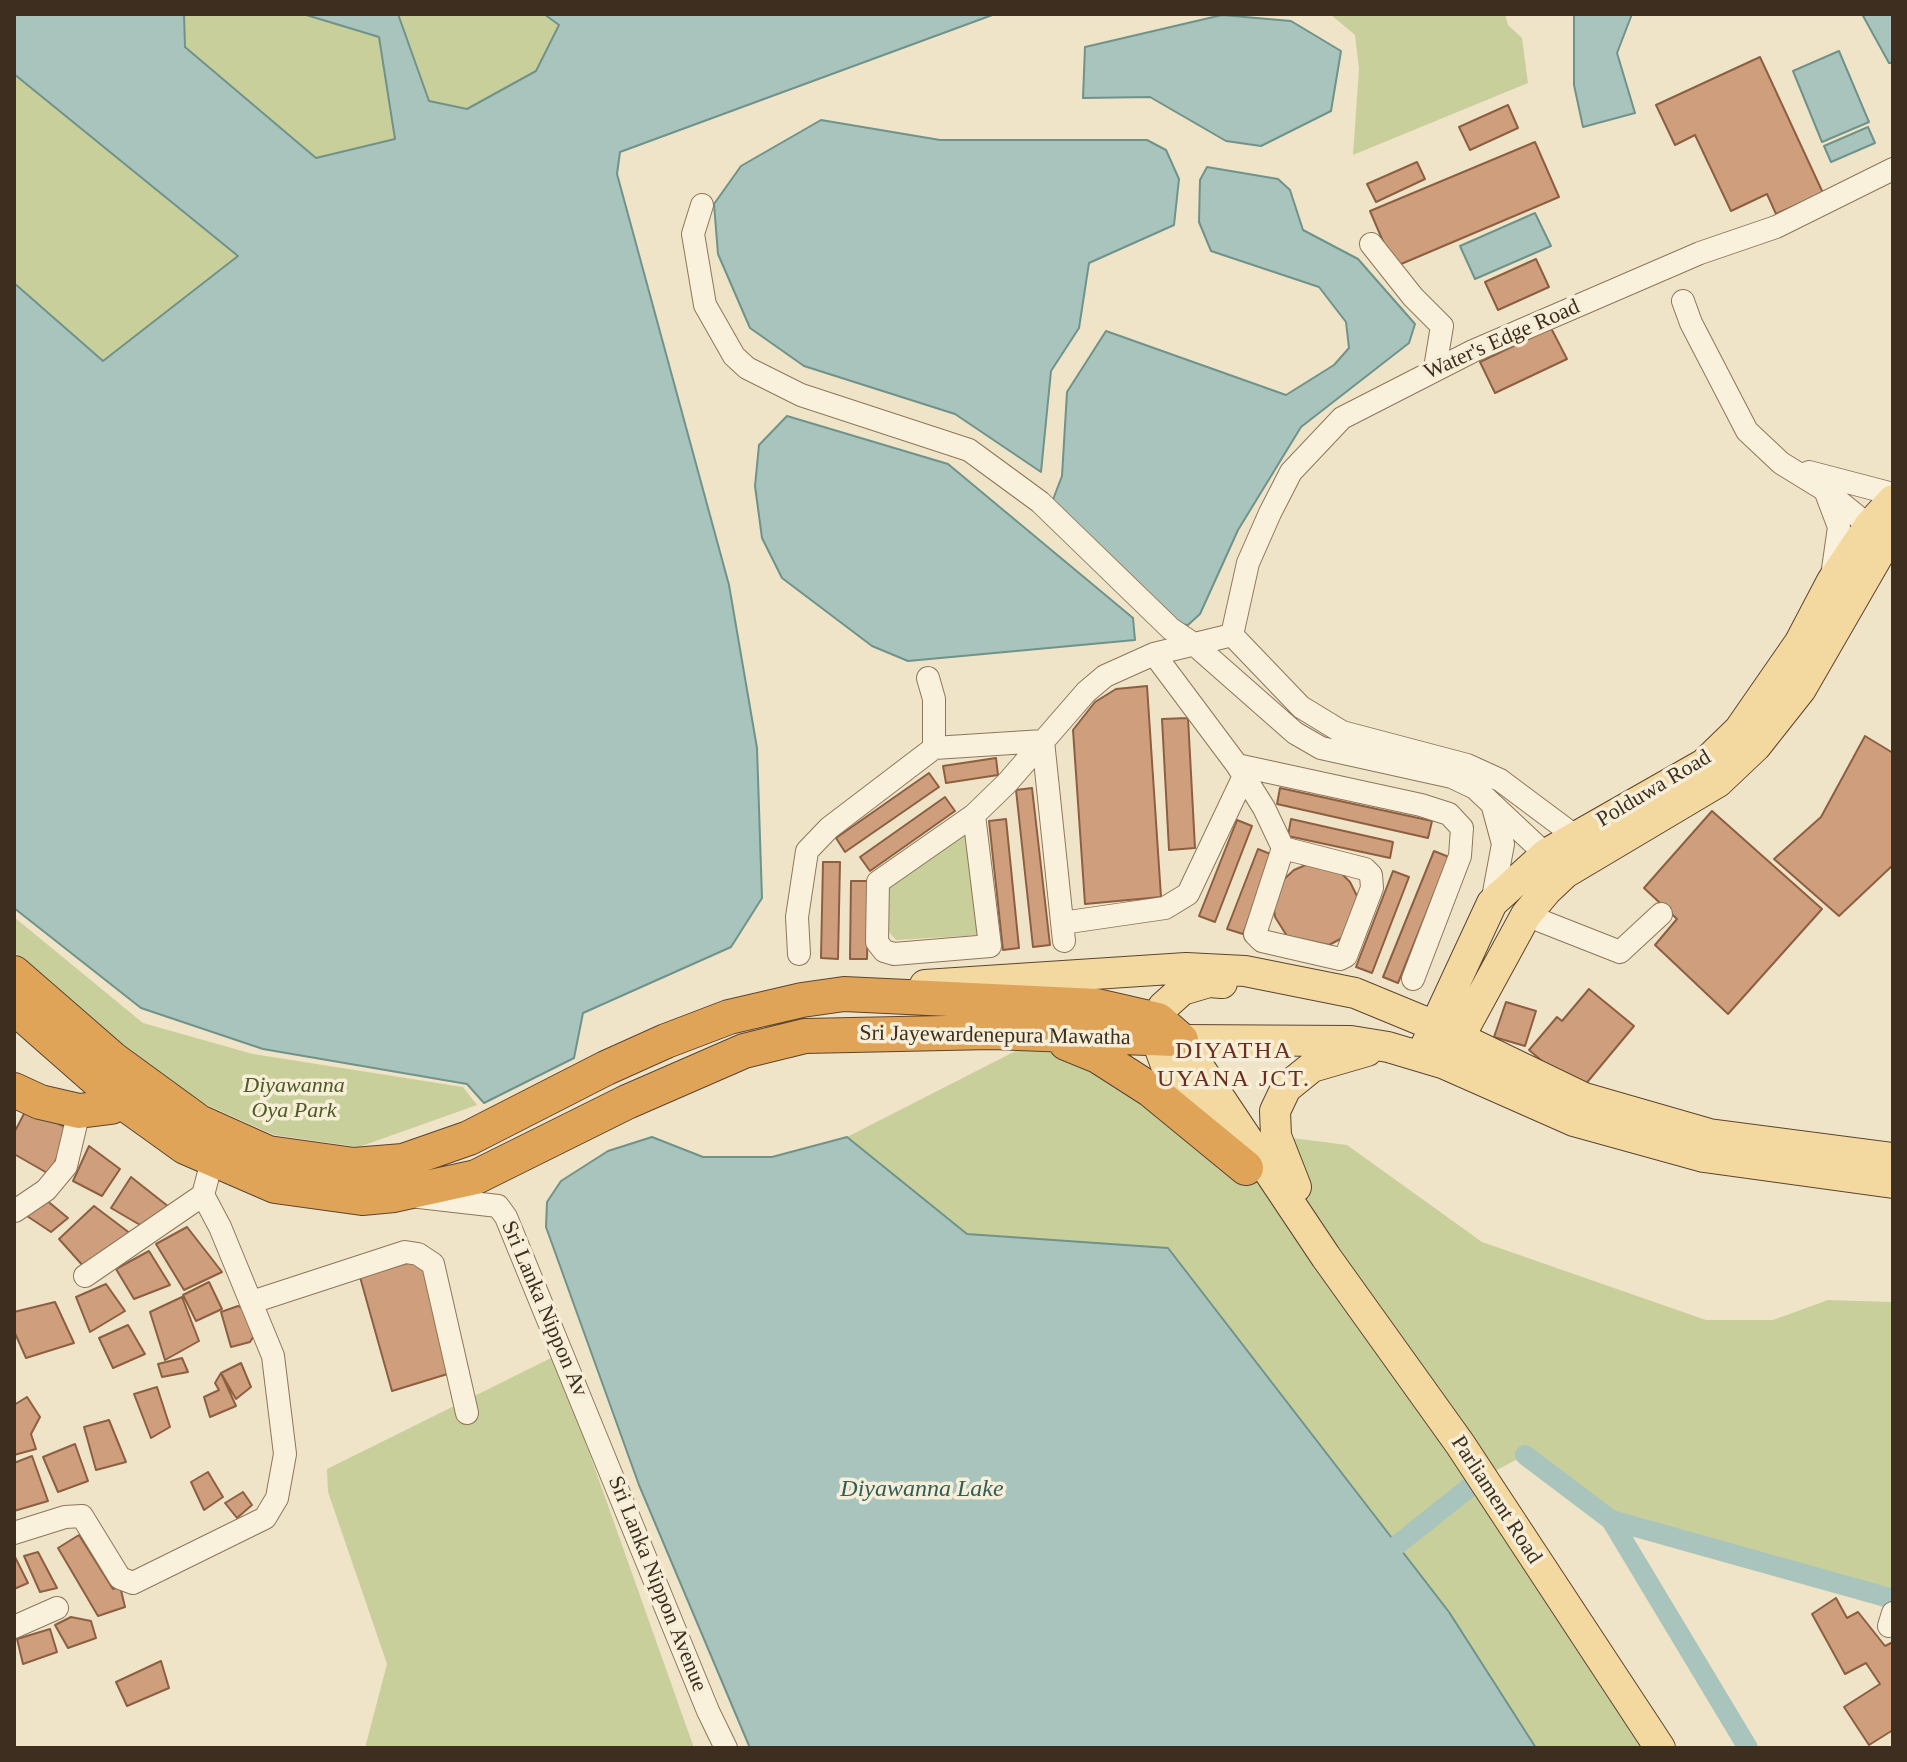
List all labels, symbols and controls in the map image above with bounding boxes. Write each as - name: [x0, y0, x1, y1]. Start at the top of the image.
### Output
- street label: Water's Edge Road: [1420, 294, 1584, 386]
- street label: Polduwa Road: [1592, 744, 1716, 834]
- street label: Sri Jayewardenepura Mawatha: [859, 1020, 1131, 1052]
- district label: DIYATHA UYANA JCT.: [1157, 1038, 1311, 1094]
- park label: Diyawanna Oya Park: [243, 1073, 345, 1124]
- street label: Sri Lanka Nippon Av: [495, 1217, 593, 1401]
- street label: Parliament Road: [1445, 1431, 1547, 1569]
- street label: Sri Lanka Nippon Avenue: [602, 1472, 712, 1696]
- water label: Diyawanna Lake: [840, 1476, 1004, 1504]

